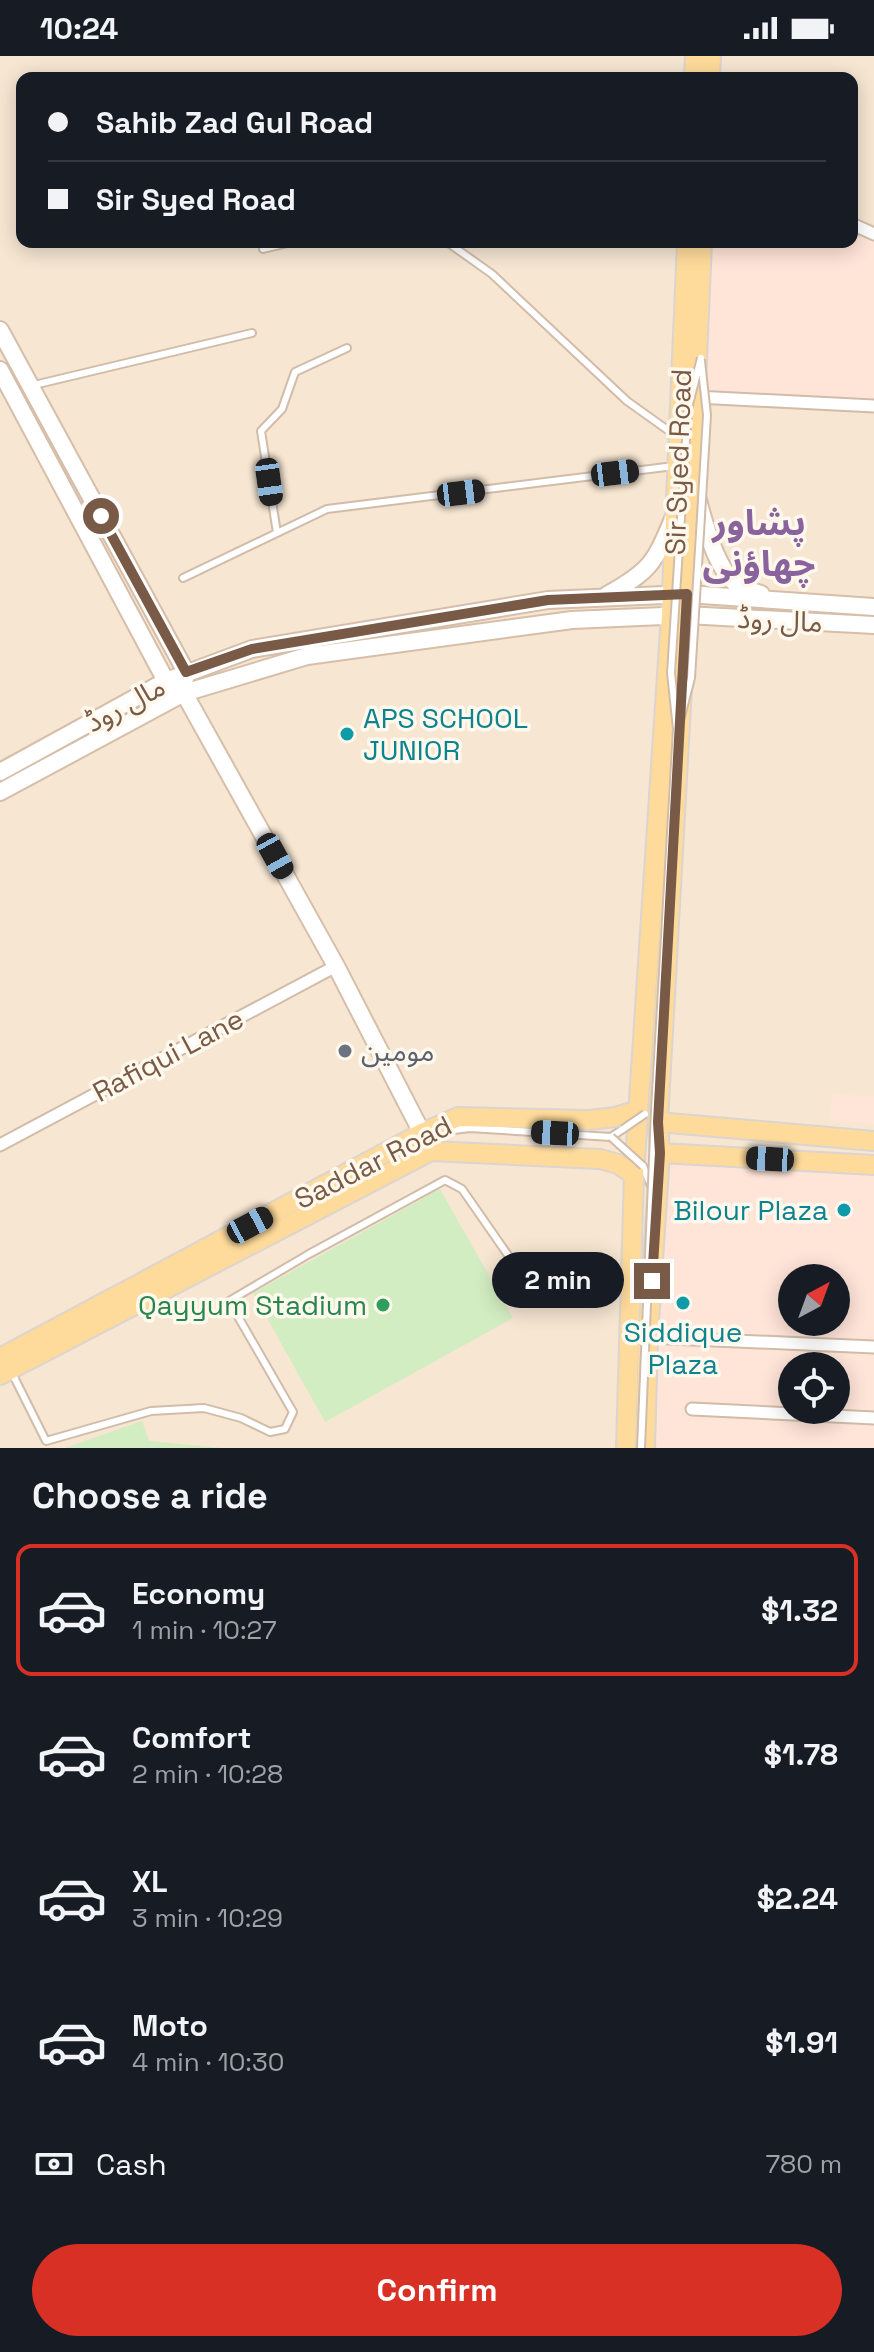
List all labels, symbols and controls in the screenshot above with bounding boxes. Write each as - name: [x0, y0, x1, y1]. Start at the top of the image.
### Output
- text: 10:24: [40, 9, 118, 48]
- text: Sahib Zad Gul Road: [96, 103, 373, 142]
- text: Sir Syed Road: [96, 180, 296, 219]
- street label: Sir Syed Road: [657, 368, 699, 556]
- car: [254, 457, 284, 507]
- car: [590, 458, 640, 488]
- car: [436, 478, 486, 508]
- route start: [83, 498, 119, 534]
- district label: پشاور چھاؤنی: [703, 500, 815, 588]
- street label: مال روڈ: [736, 600, 824, 640]
- street label: مال روڈ: [79, 668, 171, 740]
- place label: APS SCHOOL JUNIOR: [363, 700, 528, 768]
- marker: APS SCHOOL JUNIOR: [338, 725, 356, 743]
- car: [253, 829, 297, 883]
- street label: Rafiqui Lane: [86, 1000, 250, 1110]
- place label: مومین: [361, 1033, 435, 1069]
- marker: مومین: [336, 1042, 354, 1060]
- street label: Saddar Road: [288, 1107, 458, 1217]
- car: [530, 1120, 580, 1146]
- car: [745, 1146, 795, 1172]
- place label: Bilour Plaza: [673, 1192, 828, 1228]
- marker: Bilour Plaza: [835, 1201, 853, 1219]
- car: [223, 1203, 277, 1247]
- callout: 2 min: [492, 1253, 624, 1309]
- text: 2 min: [524, 1263, 592, 1297]
- route end: [634, 1263, 670, 1299]
- north arrow: [778, 1264, 850, 1336]
- map controls: [778, 1264, 850, 1424]
- place label: Qayyum Stadium: [138, 1287, 367, 1323]
- marker: Siddique Plaza: [674, 1294, 692, 1312]
- marker: Qayyum Stadium: [374, 1296, 392, 1314]
- place label: Siddique Plaza: [624, 1314, 742, 1382]
- button: locate: [778, 1352, 850, 1424]
- text: Choose a ride: [32, 1473, 268, 1519]
- icon: car: [36, 1574, 108, 1646]
- text: Economy: [132, 1574, 265, 1613]
- text: $1.32: [761, 1591, 838, 1630]
- text: 1 min · 10:27: [132, 1613, 277, 1647]
- icon: car: [36, 1718, 108, 1790]
- text: Comfort: [132, 1718, 251, 1757]
- text: $1.78: [764, 1735, 838, 1774]
- text: 2 min · 10:28: [132, 1757, 283, 1791]
- icon: car: [36, 1862, 108, 1934]
- text: XL: [132, 1862, 168, 1901]
- text: $2.24: [757, 1879, 838, 1918]
- text: 3 min · 10:29: [132, 1901, 283, 1935]
- icon: car: [36, 2006, 108, 2078]
- text: Moto: [132, 2006, 208, 2045]
- text: $1.91: [765, 2023, 838, 2062]
- text: 4 min · 10:30: [132, 2045, 284, 2079]
- icon: cash: [32, 2142, 76, 2186]
- text: Cash: [96, 2145, 167, 2184]
- text: 780 m: [766, 2147, 842, 2181]
- button: Confirm: [32, 2244, 842, 2336]

